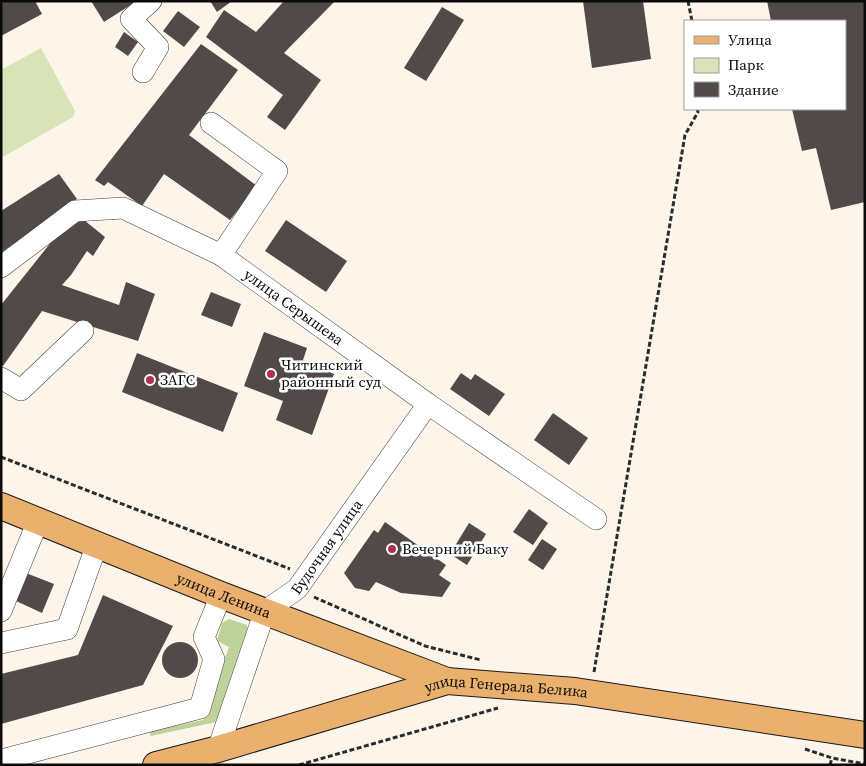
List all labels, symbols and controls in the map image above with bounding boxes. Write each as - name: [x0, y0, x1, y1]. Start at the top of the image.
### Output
- legend: [684, 20, 846, 110]
- text: Улица: [728, 29, 772, 50]
- text: Парк: [728, 54, 764, 75]
- text: Здание: [728, 79, 779, 100]
- street label: улица Серышева: [240, 264, 348, 350]
- place label: Читинский районный суд: [281, 354, 382, 392]
- marker: Читинский районный суд: [265, 368, 277, 380]
- place label: ЗАГС: [160, 369, 195, 390]
- marker: ЗАГС: [144, 374, 156, 386]
- street label: Будочная улица: [285, 495, 367, 598]
- place label: Вечерний Баку: [402, 538, 509, 559]
- marker: Вечерний Баку: [386, 543, 398, 555]
- street label: улица Ленина: [173, 567, 274, 623]
- street label: улица Генерала Белика: [422, 670, 590, 703]

